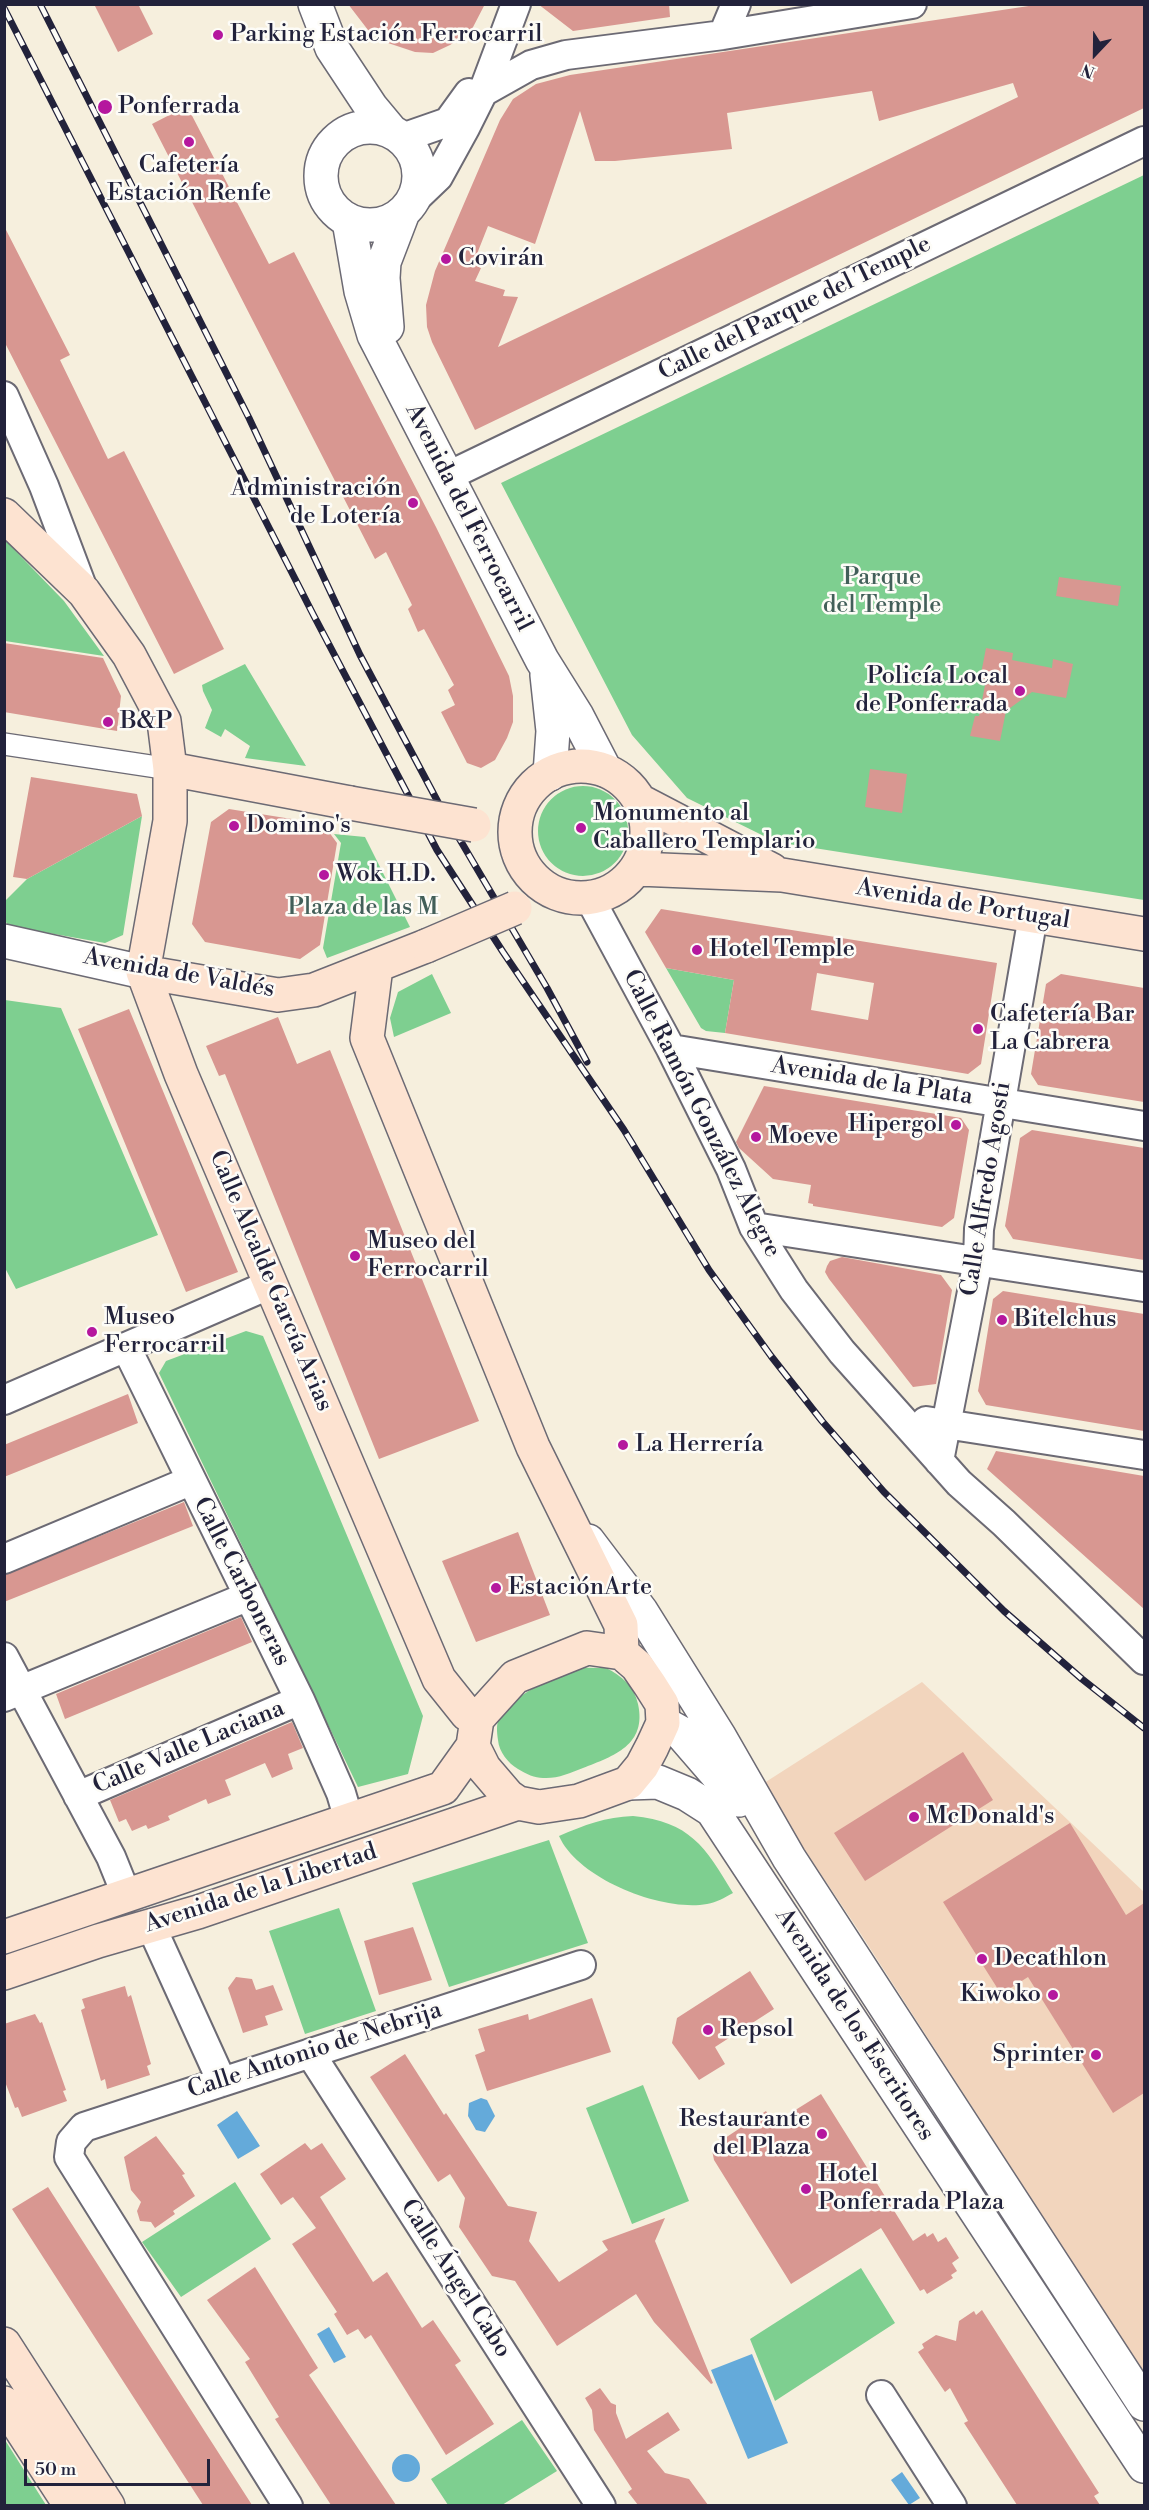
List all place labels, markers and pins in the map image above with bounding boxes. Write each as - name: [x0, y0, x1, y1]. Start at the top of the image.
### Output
- place label: Parking Estación Ferrocarril: [230, 21, 542, 49]
- marker: Parking Estación Ferrocarril: [211, 28, 225, 42]
- place label: Ponferrada: [118, 93, 240, 121]
- marker: Ponferrada: [96, 98, 114, 116]
- marker: Cafetería Estación Renfe: [182, 135, 196, 149]
- place label: Cafetería Estación Renfe: [107, 152, 271, 208]
- place label: Covirán: [458, 245, 544, 273]
- marker: Covirán: [439, 252, 453, 266]
- place label: Administración de Lotería: [231, 475, 401, 531]
- marker: Administración de Lotería: [406, 496, 420, 510]
- place label: Policía Local de Ponferrada: [855, 663, 1008, 719]
- marker: Policía Local de Ponferrada: [1013, 684, 1027, 698]
- place label: B&P: [120, 708, 172, 736]
- marker: B&P: [101, 715, 115, 729]
- place label: Monumento al Caballero Templario: [593, 800, 815, 856]
- place label: Domino's: [246, 812, 351, 840]
- marker: Domino's: [227, 819, 241, 833]
- marker: Monumento al Caballero Templario: [574, 821, 588, 835]
- place label: Wok H.D.: [336, 861, 436, 889]
- marker: Wok H.D.: [317, 868, 331, 882]
- place label: Hotel Temple: [709, 936, 855, 964]
- marker: Hotel Temple: [690, 943, 704, 957]
- place label: Cafetería Bar La Cabrera: [990, 1001, 1135, 1057]
- marker: Cafetería Bar La Cabrera: [971, 1022, 985, 1036]
- place label: Hipergol: [848, 1111, 944, 1139]
- marker: Hipergol: [949, 1118, 963, 1132]
- place label: Moeve: [768, 1123, 838, 1151]
- marker: Moeve: [749, 1130, 763, 1144]
- place label: Museo del Ferrocarril: [367, 1228, 489, 1284]
- marker: Museo del Ferrocarril: [348, 1249, 362, 1263]
- place label: Museo Ferrocarril: [104, 1304, 226, 1360]
- place label: Bitelchus: [1014, 1306, 1116, 1334]
- marker: Bitelchus: [995, 1313, 1009, 1327]
- marker: Museo Ferrocarril: [85, 1325, 99, 1339]
- place label: La Herrería: [635, 1431, 763, 1459]
- marker: La Herrería: [616, 1438, 630, 1452]
- place label: EstaciónArte: [508, 1574, 652, 1602]
- marker: EstaciónArte: [489, 1581, 503, 1595]
- place label: McDonald's: [926, 1803, 1055, 1831]
- marker: McDonald's: [907, 1810, 921, 1824]
- place label: Decathlon: [994, 1945, 1107, 1973]
- marker: Decathlon: [975, 1952, 989, 1966]
- place label: Kiwoko: [960, 1981, 1041, 2009]
- marker: Kiwoko: [1046, 1988, 1060, 2002]
- place label: Repsol: [720, 2016, 793, 2044]
- marker: Repsol: [701, 2023, 715, 2037]
- place label: Sprinter: [992, 2041, 1084, 2069]
- marker: Sprinter: [1089, 2048, 1103, 2062]
- place label: Restaurante del Plaza: [679, 2106, 810, 2162]
- marker: Restaurante del Plaza: [815, 2127, 829, 2141]
- place label: Hotel Ponferrada Plaza: [818, 2161, 1004, 2217]
- marker: Hotel Ponferrada Plaza: [799, 2182, 813, 2196]

